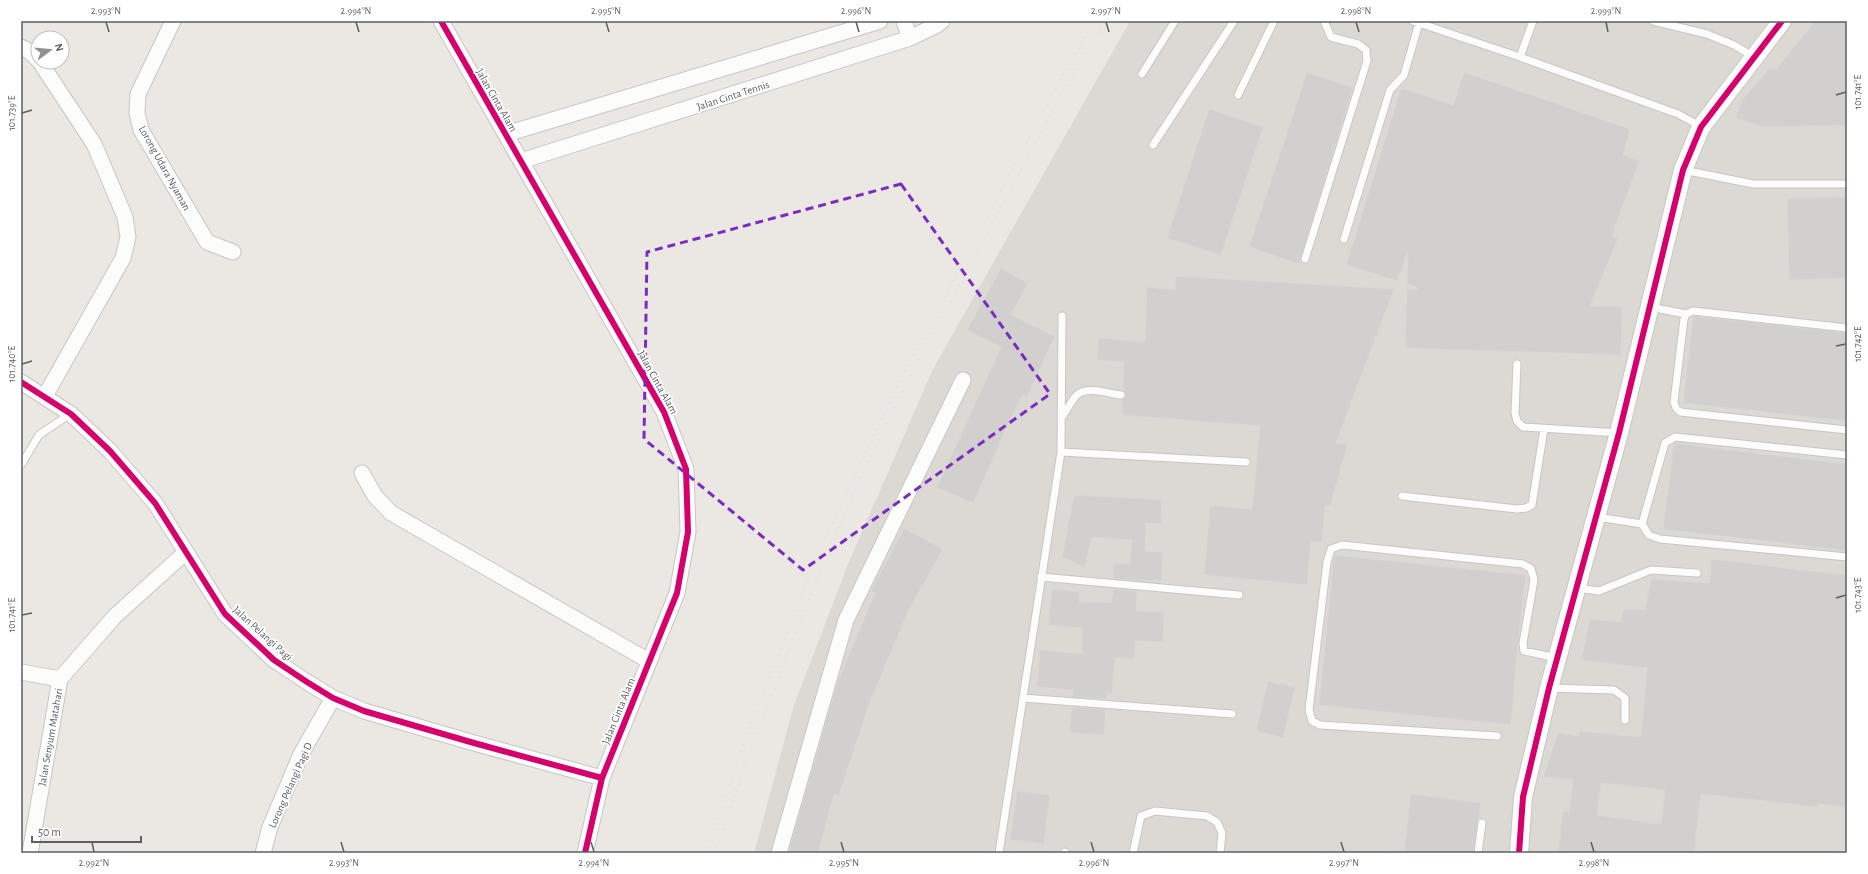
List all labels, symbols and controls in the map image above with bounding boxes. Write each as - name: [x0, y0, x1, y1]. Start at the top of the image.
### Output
- text: 2.993°N: [91, 6, 121, 16]
- text: 2.994°N: [341, 6, 371, 16]
- text: 2.995°N: [591, 6, 621, 16]
- text: 2.996°N: [841, 6, 871, 16]
- text: 2.997°N: [1091, 6, 1121, 16]
- text: 2.998°N: [1341, 6, 1371, 16]
- text: 2.999°N: [1591, 6, 1621, 16]
- north arrow: [30, 30, 70, 70]
- text: N: [53, 42, 65, 53]
- street label: Jalan Cinta Alam: [474, 67, 519, 134]
- text: 101.741°E: [1853, 75, 1863, 109]
- street label: Jalan Cinta Tennis: [695, 79, 771, 112]
- text: 101.739°E: [7, 95, 17, 131]
- street label: Lorong Udara Nyaman: [137, 124, 192, 212]
- text: 101.742°E: [1853, 326, 1863, 362]
- text: 101.740°E: [7, 346, 17, 382]
- street label: Jalan Cinta Alam: [636, 349, 680, 416]
- text: 101.743°E: [1853, 577, 1863, 613]
- text: 101.741°E: [7, 598, 17, 632]
- street label: Jalan Pelangi Pagi: [231, 604, 294, 663]
- street label: Jalan Cinta Alam: [600, 676, 637, 746]
- street label: Jalan Senyum Matahari: [36, 687, 64, 787]
- street label: Lorong Pelangi Pagi D: [267, 741, 314, 830]
- scale bar: [32, 818, 141, 844]
- text: 50 m: [38, 826, 61, 838]
- text: 2.992°N: [79, 858, 109, 868]
- text: 2.993°N: [329, 858, 359, 868]
- text: 2.994°N: [579, 858, 609, 868]
- text: 2.995°N: [829, 858, 859, 868]
- text: 2.996°N: [1079, 858, 1109, 868]
- text: 2.997°N: [1329, 858, 1359, 868]
- text: 2.998°N: [1579, 858, 1609, 868]

